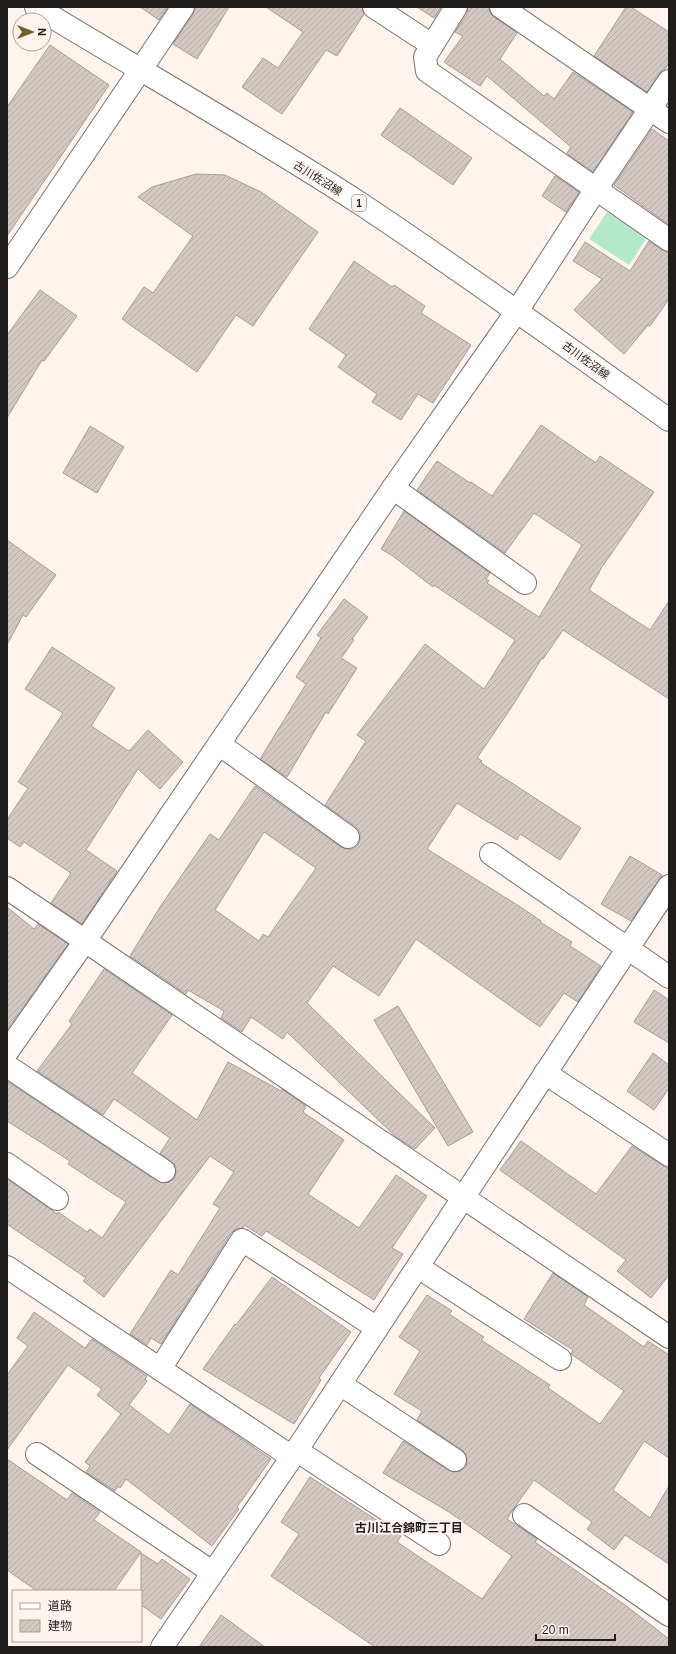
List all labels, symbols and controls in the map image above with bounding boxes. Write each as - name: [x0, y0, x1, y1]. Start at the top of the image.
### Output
- north arrow: [12, 12, 52, 52]
- text: N: [36, 28, 48, 36]
- street label: 古川佐沼線: [291, 158, 345, 198]
- road number: 1: [352, 195, 366, 211]
- street label: 古川佐沼線: [560, 339, 612, 381]
- district label: 古川江合錦町三丁目: [355, 1521, 463, 1535]
- legend: [12, 1590, 142, 1642]
- text: 道路: [48, 1599, 72, 1613]
- scale bar: [536, 1616, 615, 1642]
- text: 建物: [48, 1619, 72, 1633]
- text: 20 m: [542, 1623, 569, 1637]

